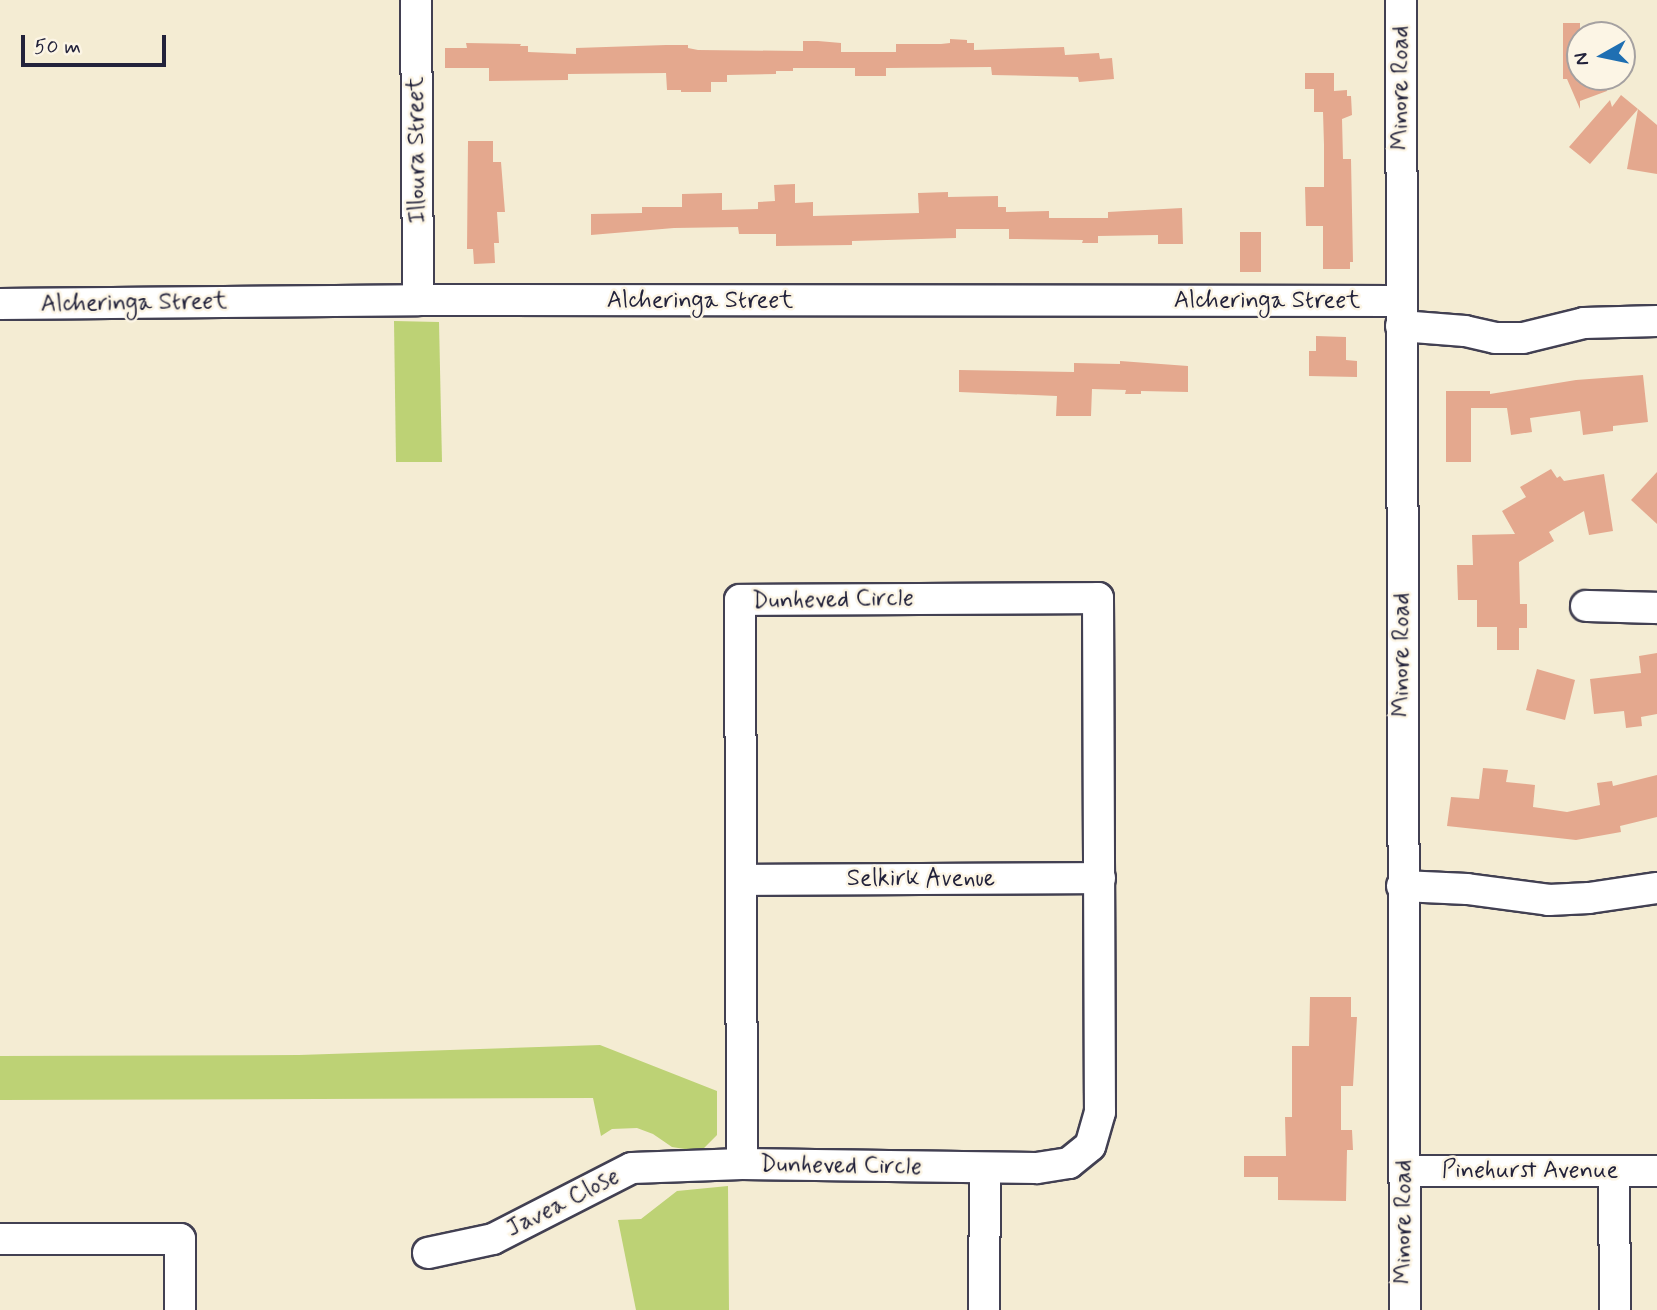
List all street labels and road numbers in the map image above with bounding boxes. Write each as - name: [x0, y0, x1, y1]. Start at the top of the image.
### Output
- street label: Minore Road: [1387, 26, 1415, 150]
- street label: Illoura Street: [401, 76, 433, 224]
- street label: Alcheringa Street: [40, 287, 228, 319]
- street label: Alcheringa Street: [607, 287, 793, 315]
- street label: Alcheringa Street: [1174, 287, 1360, 315]
- street label: Dunheved Circle: [751, 584, 915, 616]
- street label: Minore Road: [1388, 593, 1416, 717]
- street label: Selkirk Avenue: [844, 865, 998, 893]
- street label: Dunheved Circle: [759, 1150, 923, 1182]
- street label: Pinehurst Avenue: [1442, 1157, 1618, 1185]
- street label: Minore Road: [1390, 1160, 1418, 1284]
- street label: Javea Close: [502, 1162, 624, 1244]

